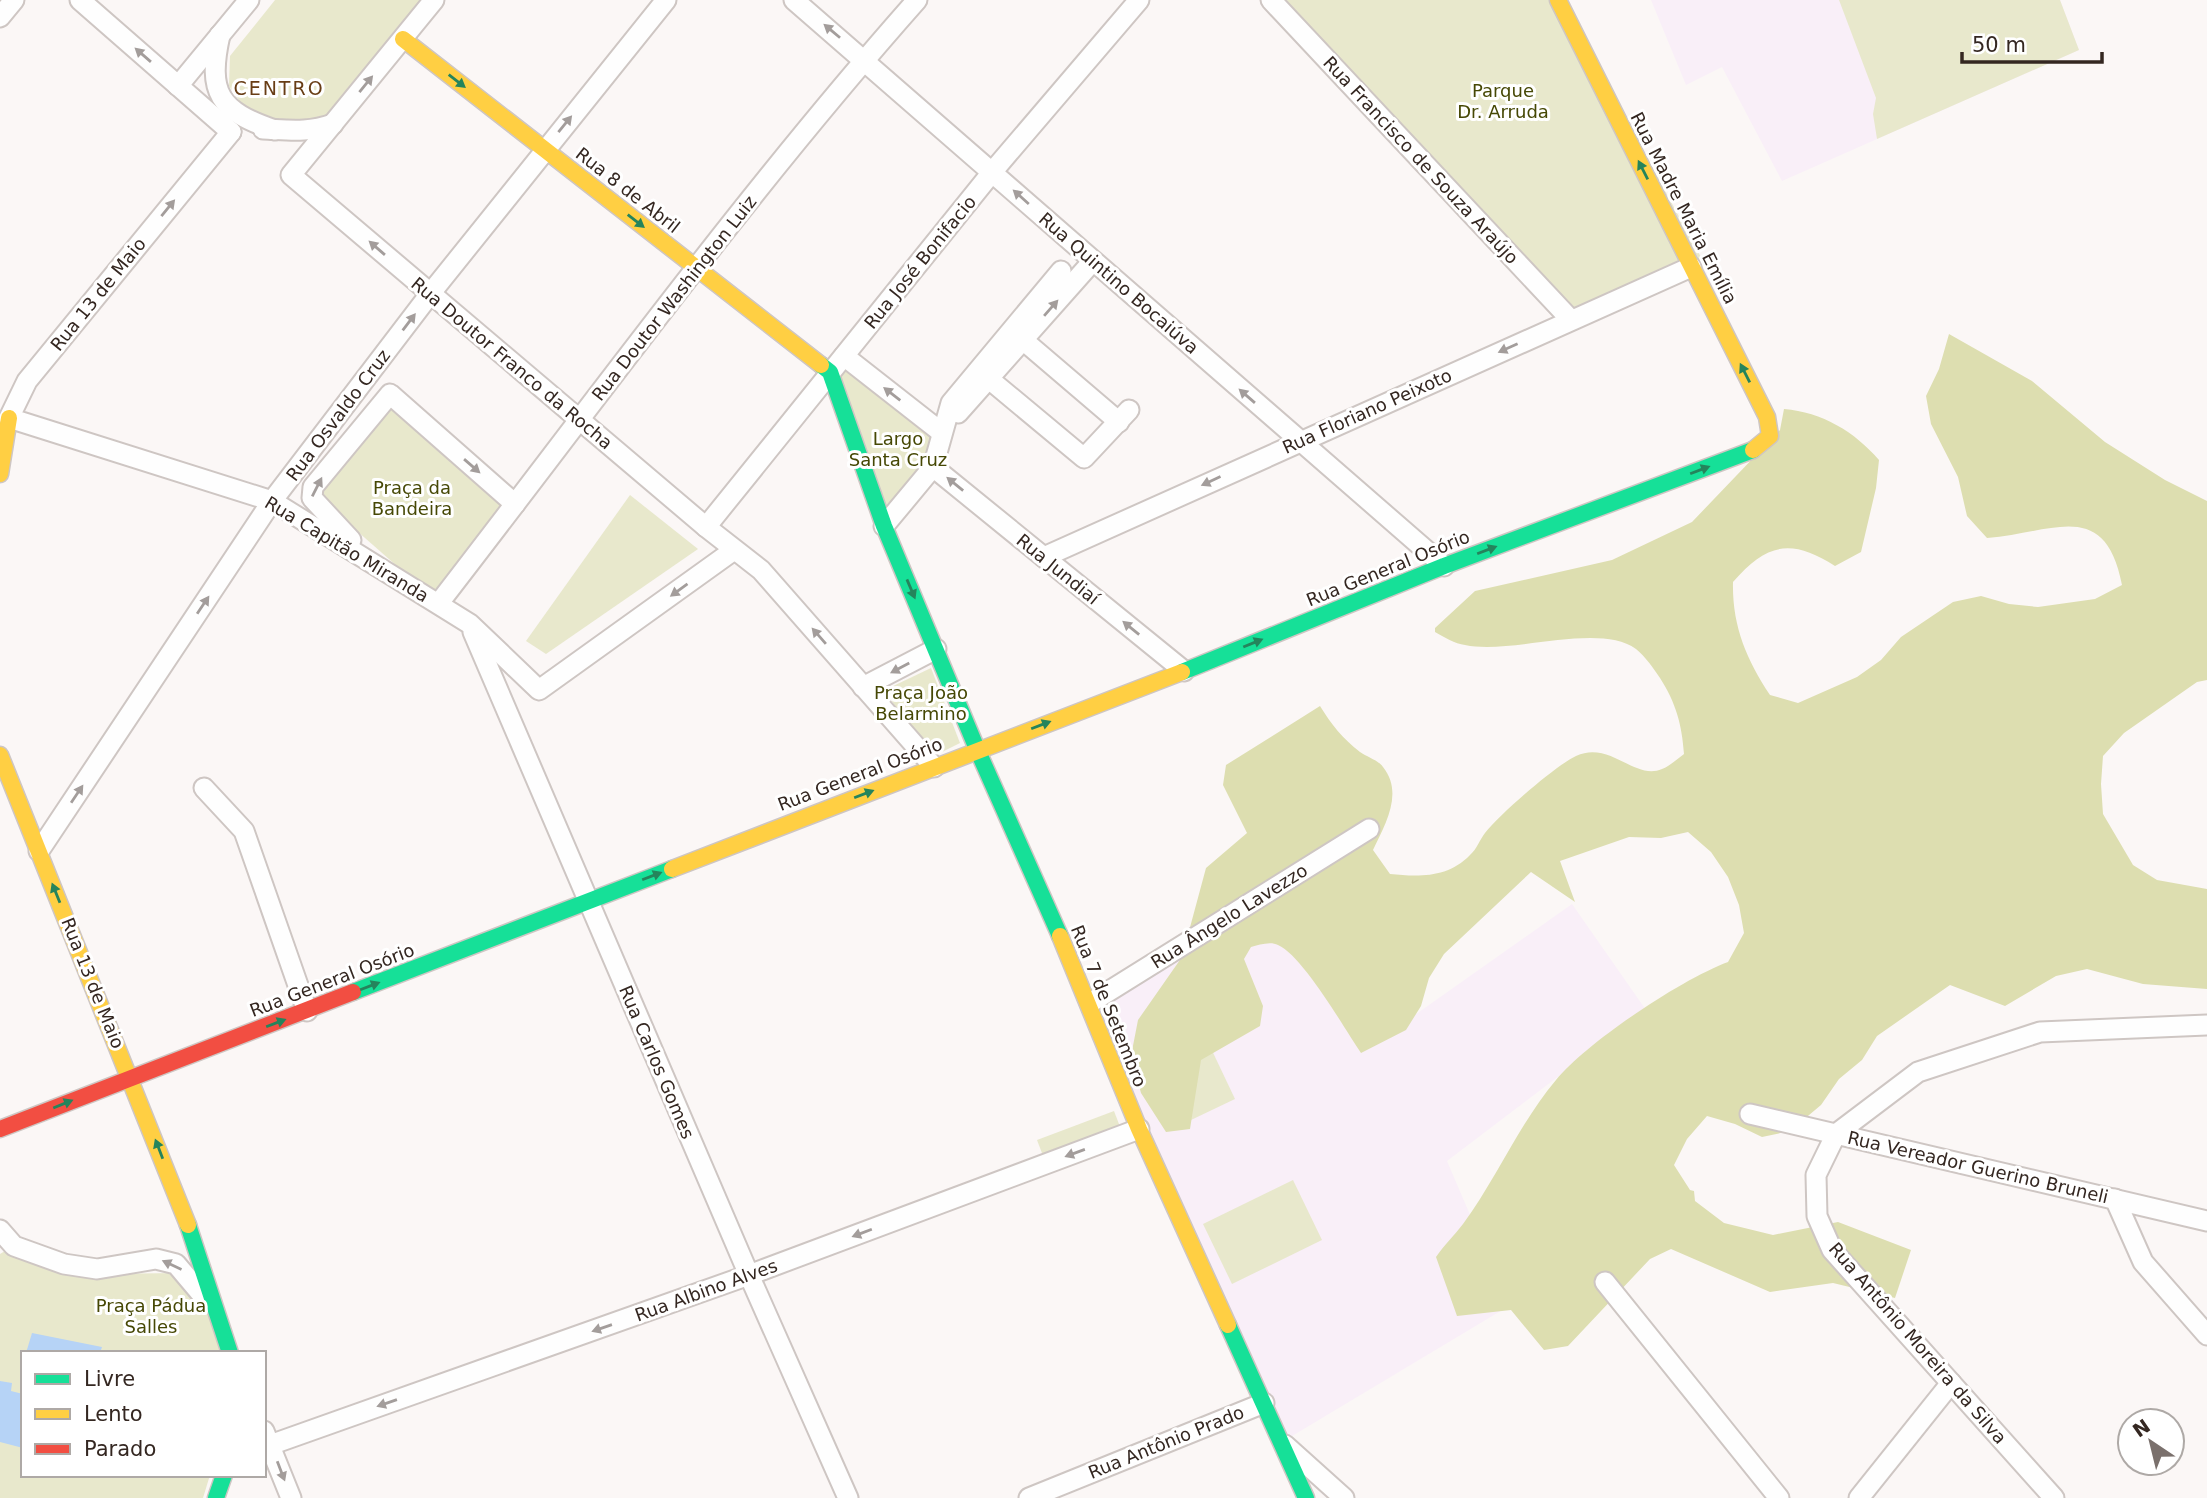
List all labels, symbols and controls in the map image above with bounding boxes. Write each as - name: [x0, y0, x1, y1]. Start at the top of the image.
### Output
- scale bar: [1962, 21, 2102, 65]
- one-way arrow: [823, 24, 840, 39]
- text: 50 m: [1972, 33, 2026, 57]
- one-way arrow: [134, 48, 151, 63]
- street label: Rua Francisco de Souza Araújo: [1319, 52, 1523, 268]
- one-way arrow: [447, 73, 465, 88]
- one-way arrow: [358, 76, 373, 94]
- district label: CENTRO: [233, 77, 325, 99]
- park label: Parque Dr. Arruda: [1457, 80, 1549, 122]
- street label: Rua Madre Maria Emília: [1626, 109, 1742, 307]
- one-way arrow: [557, 115, 572, 132]
- street label: Rua 8 de Abril: [572, 143, 684, 237]
- one-way arrow: [1637, 160, 1648, 180]
- one-way arrow: [1012, 189, 1030, 205]
- street label: Rua Doutor Washington Luiz: [587, 191, 761, 405]
- street label: Rua José Bonifacio: [860, 191, 980, 333]
- one-way arrow: [161, 200, 176, 218]
- street label: Rua Quintino Bocaiúva: [1035, 208, 1203, 358]
- one-way arrow: [627, 213, 645, 227]
- street label: Rua 13 de Maio: [46, 233, 150, 355]
- one-way arrow: [368, 241, 385, 256]
- street label: Rua Doutor Franco da Rocha: [407, 273, 617, 453]
- one-way arrow: [1043, 300, 1059, 317]
- one-way arrow: [401, 313, 415, 331]
- one-way arrow: [1498, 343, 1519, 354]
- street label: Rua Osvaldo Cruz: [282, 345, 394, 485]
- one-way arrow: [1739, 363, 1750, 383]
- street label: Rua Floriano Peixoto: [1279, 364, 1455, 458]
- one-way arrow: [884, 387, 902, 402]
- one-way arrow: [1238, 388, 1256, 404]
- park label: Largo Santa Cruz: [849, 428, 947, 470]
- one-way arrow: [463, 458, 480, 473]
- one-way arrow: [1690, 464, 1711, 475]
- one-way arrow: [1201, 476, 1222, 487]
- one-way arrow: [311, 477, 323, 497]
- park label: Praça da Bandeira: [372, 477, 452, 519]
- one-way arrow: [946, 477, 963, 492]
- street label: Rua Capitão Miranda: [261, 492, 433, 606]
- street label: Rua General Osório: [1303, 526, 1473, 610]
- street label: Rua Jundiaí: [1012, 529, 1104, 609]
- one-way arrow: [1477, 544, 1498, 555]
- one-way arrow: [905, 579, 917, 599]
- one-way arrow: [670, 582, 688, 596]
- one-way arrow: [196, 596, 210, 614]
- one-way arrow: [1122, 621, 1139, 636]
- one-way arrow: [811, 627, 827, 644]
- one-way arrow: [1243, 638, 1264, 649]
- one-way arrow: [890, 662, 910, 674]
- park label: Praça João Belarmino: [874, 682, 968, 724]
- one-way arrow: [1030, 719, 1051, 730]
- street label: Rua General Osório: [775, 733, 945, 815]
- one-way arrow: [70, 784, 83, 804]
- one-way arrow: [854, 788, 875, 799]
- street label: Rua Ângelo Lavezzo: [1147, 859, 1311, 973]
- one-way arrow: [642, 870, 663, 881]
- one-way arrow: [50, 882, 61, 903]
- street label: Rua 13 de Maio: [57, 914, 129, 1052]
- street label: Rua 7 de Setembro: [1067, 922, 1151, 1090]
- street label: Rua General Osório: [247, 939, 417, 1021]
- one-way arrow: [360, 981, 381, 992]
- street label: Rua Carlos Gomes: [615, 982, 699, 1142]
- one-way arrow: [265, 1017, 286, 1028]
- one-way arrow: [53, 1099, 74, 1110]
- street label: Rua Vereador Guerino Bruneli: [1845, 1127, 2111, 1207]
- one-way arrow: [153, 1139, 164, 1160]
- one-way arrow: [1064, 1148, 1085, 1159]
- one-way arrow: [851, 1228, 872, 1239]
- street label: Rua Antônio Moreira da Silva: [1825, 1238, 2011, 1448]
- street label: Rua Albino Alves: [632, 1254, 780, 1326]
- one-way arrow: [162, 1259, 182, 1271]
- park label: Praça Pádua Salles: [96, 1295, 206, 1337]
- one-way arrow: [591, 1323, 612, 1334]
- legend: [21, 1351, 266, 1477]
- text: Livre: [84, 1367, 135, 1391]
- one-way arrow: [377, 1398, 398, 1409]
- street label: Rua Antônio Prado: [1085, 1401, 1247, 1483]
- text: Lento: [84, 1402, 143, 1426]
- north arrow: [2116, 1407, 2186, 1477]
- text: N: [2128, 1415, 2154, 1442]
- text: Parado: [84, 1437, 156, 1461]
- one-way arrow: [275, 1461, 286, 1482]

